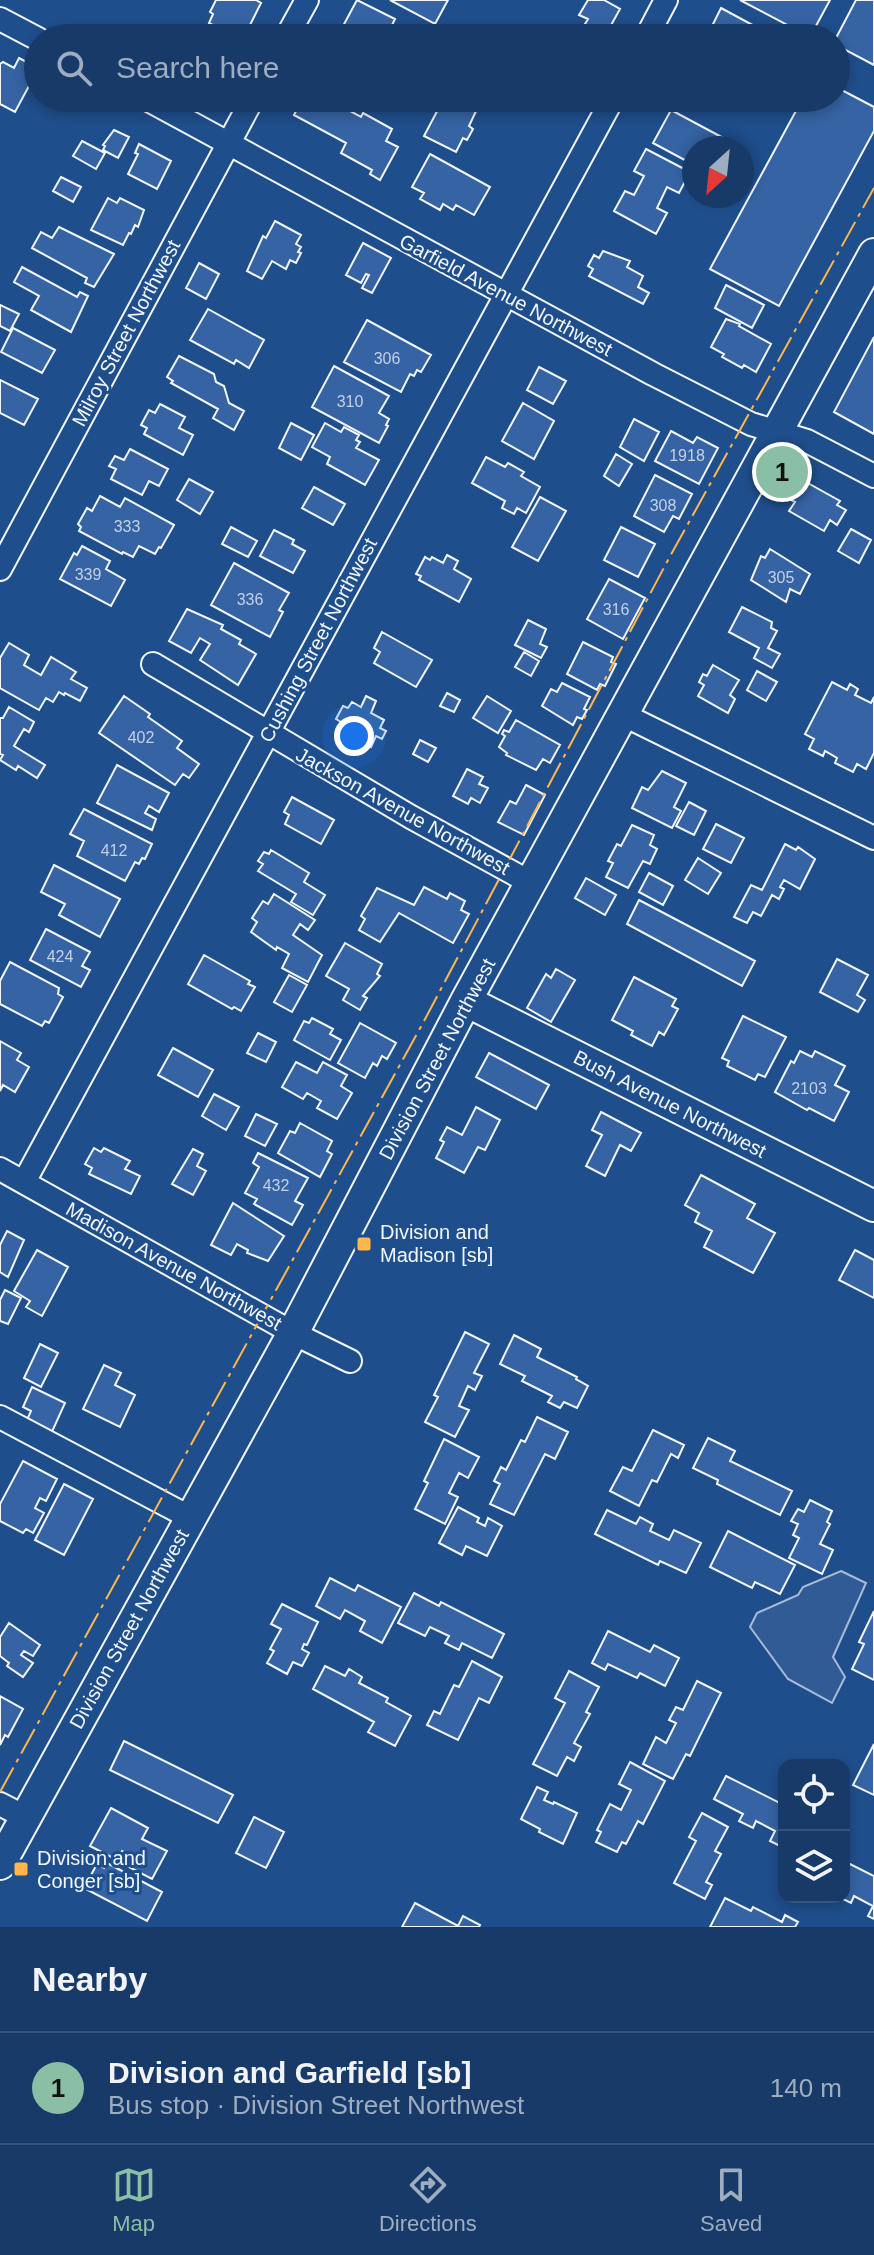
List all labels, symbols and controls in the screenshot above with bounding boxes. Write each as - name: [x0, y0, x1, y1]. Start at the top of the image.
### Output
- search box: [24, 24, 850, 112]
- icon: search: [52, 46, 96, 90]
- text: Search here: [116, 51, 279, 84]
- north arrow: [682, 136, 754, 208]
- street label: Garfield Avenue Northwest: [396, 230, 616, 361]
- street label: Milroy Street Northwest: [67, 236, 185, 430]
- house number: 306: [374, 350, 400, 367]
- house number: 310: [337, 393, 363, 410]
- pin: 1: [756, 442, 808, 502]
- house number: 1918: [669, 447, 705, 464]
- house number: 308: [650, 497, 676, 514]
- house number: 333: [114, 518, 140, 535]
- street label: Cushing Street Northwest: [255, 534, 381, 746]
- house number: 339: [75, 566, 101, 583]
- house number: 305: [768, 569, 794, 586]
- house number: 336: [237, 591, 263, 608]
- house number: 316: [603, 601, 629, 618]
- your location: [334, 716, 374, 756]
- house number: 402: [128, 729, 154, 746]
- street label: Jackson Avenue Northwest: [292, 743, 514, 879]
- house number: 412: [101, 842, 127, 859]
- house number: 424: [47, 948, 73, 965]
- street label: Division Street Northwest: [375, 954, 500, 1163]
- street label: Bush Avenue Northwest: [570, 1046, 770, 1162]
- house number: 2103: [791, 1080, 827, 1097]
- house number: 432: [263, 1177, 289, 1194]
- street label: Madison Avenue Northwest: [62, 1197, 286, 1335]
- place label: Division and Madison [sb]: [380, 1221, 493, 1266]
- marker: Division and Madison [sb]: [355, 1235, 373, 1253]
- street label: Division Street Northwest: [65, 1525, 193, 1733]
- map controls: [778, 1759, 850, 1903]
- button: locate: [778, 1759, 850, 1831]
- button: layers: [778, 1831, 850, 1903]
- place label: Division and Conger [sb]: [37, 1847, 146, 1892]
- marker: Division and Conger [sb]: [12, 1860, 30, 1878]
- text: Nearby: [32, 1960, 147, 1998]
- text: Division and Garfield [sb]: [108, 2056, 471, 2089]
- text: 1: [51, 2073, 65, 2103]
- text: 140 m: [770, 2073, 842, 2103]
- text: Bus stop · Division Street Northwest: [108, 2090, 524, 2120]
- tab: Map: [112, 2163, 156, 2237]
- tab: Directions: [379, 2163, 477, 2237]
- tab: Saved: [700, 2163, 762, 2237]

